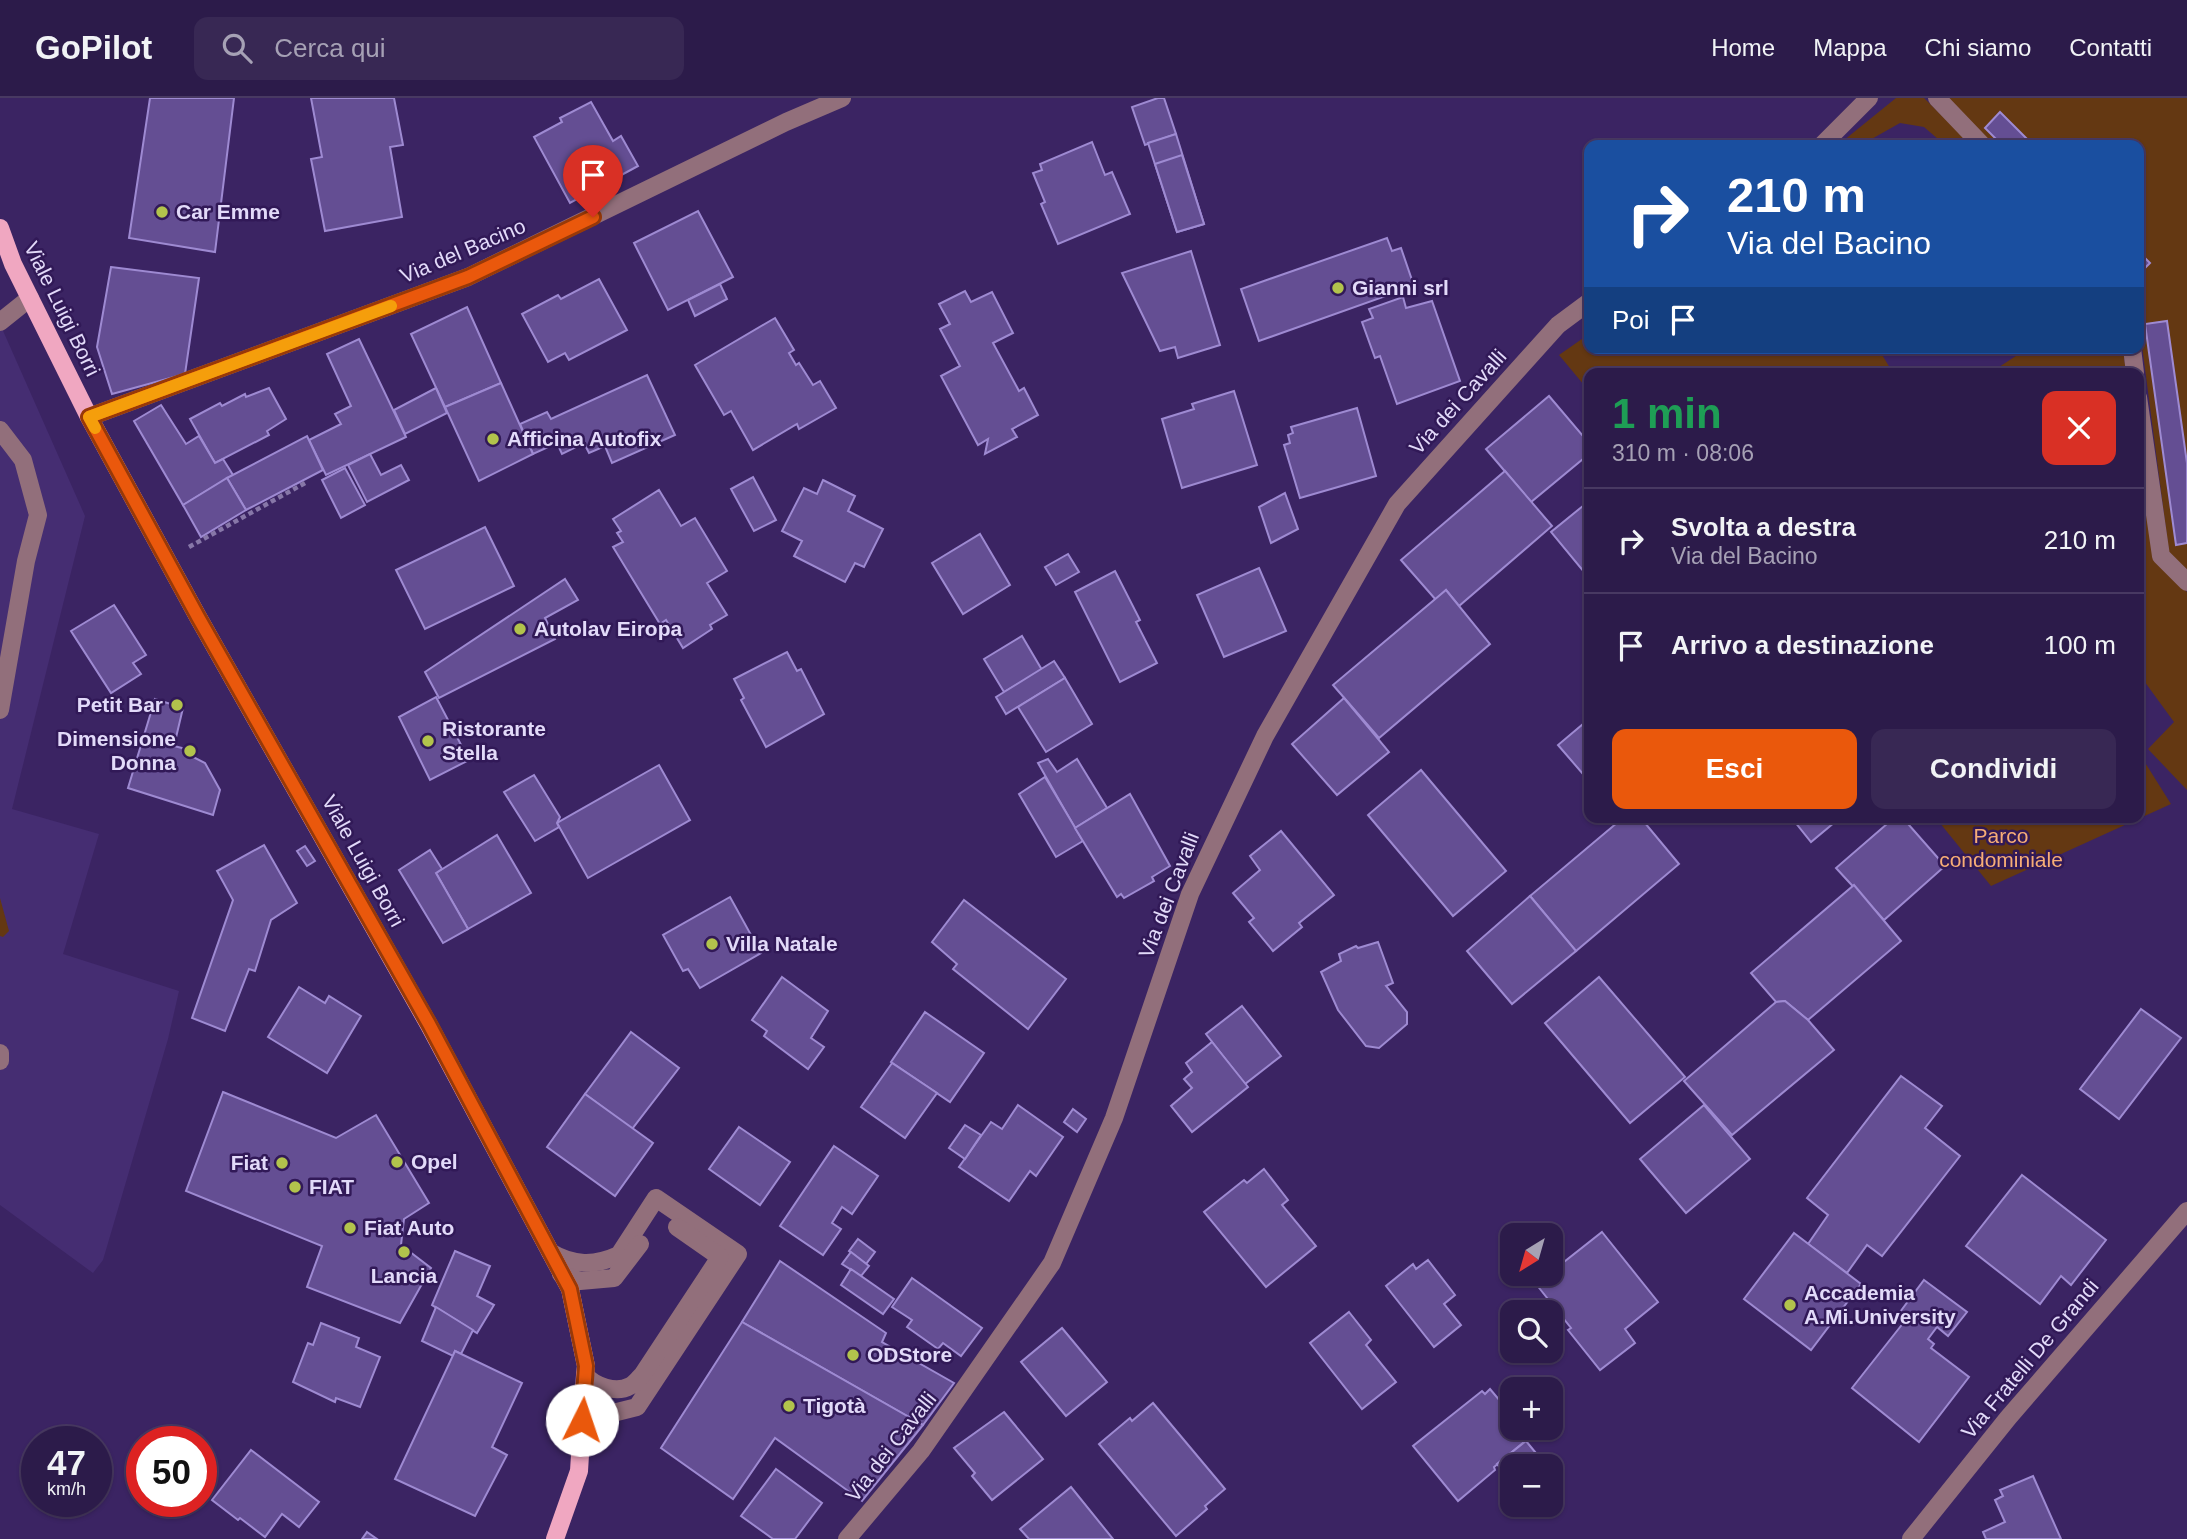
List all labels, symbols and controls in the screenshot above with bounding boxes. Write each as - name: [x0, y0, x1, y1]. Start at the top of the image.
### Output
- search box: [194, 17, 684, 80]
- text: GoPilot: [35, 29, 152, 66]
- icon: search: [218, 29, 256, 67]
- text: Cerca qui: [274, 33, 386, 63]
- text: Home: [1711, 34, 1775, 61]
- text: Mappa: [1813, 34, 1887, 61]
- text: Chi siamo: [1925, 34, 2031, 61]
- text: Contatti: [2069, 34, 2152, 61]
- pin: [563, 145, 623, 217]
- icon: arrive: [574, 156, 612, 194]
- icon: right: [1612, 168, 1703, 259]
- text: 210 m: [1727, 168, 1866, 222]
- place label: Car Emme: [176, 200, 280, 223]
- marker: Car Emme: [154, 204, 170, 220]
- street label: Via del Bacino: [397, 214, 529, 287]
- text: Via del Bacino: [1727, 225, 1931, 261]
- street label: Viale Luigi Borri: [20, 238, 105, 380]
- place label: Gianni srl: [1352, 276, 1449, 299]
- marker: Gianni srl: [1330, 280, 1346, 296]
- icon: arrive: [1664, 301, 1702, 339]
- text: Poi: [1612, 305, 1650, 335]
- street label: Via dei Cavalli: [1405, 345, 1511, 459]
- text: 1 min: [1612, 390, 1722, 437]
- button: close: [2042, 391, 2116, 465]
- place label: Afficina Autofix: [507, 427, 662, 450]
- marker: Afficina Autofix: [485, 431, 501, 447]
- text: 310 m · 08:06: [1612, 440, 1754, 466]
- text: Svolta a destra: [1671, 512, 1856, 542]
- icon: right: [1612, 522, 1650, 560]
- text: 210 m: [2044, 525, 2116, 555]
- text: Via del Bacino: [1671, 543, 1818, 569]
- place label: Autolav Eiropa: [534, 617, 683, 640]
- marker: Autolav Eiropa: [512, 621, 528, 637]
- icon: arrive: [1612, 627, 1650, 665]
- text: Arrivo a destinazione: [1671, 630, 1934, 660]
- text: 100 m: [2044, 630, 2116, 660]
- place label: Petit Bar: [77, 693, 163, 716]
- marker: Petit Bar: [169, 697, 185, 713]
- place label: Ristorante Stella: [442, 717, 546, 764]
- place label: Dimensione Donna: [57, 727, 176, 774]
- button: Esci: [1612, 729, 1857, 809]
- button: Condividi: [1871, 729, 2116, 809]
- marker: Ristorante Stella: [420, 733, 436, 749]
- marker: Dimensione Donna: [182, 743, 198, 759]
- street label: Viale Luigi Borri: [318, 791, 409, 930]
- park label: Parco condominiale: [1939, 824, 2063, 871]
- street label: Via dei Cavalli: [1134, 829, 1203, 961]
- place label: Villa Natale: [726, 932, 838, 955]
- marker: Villa Natale: [704, 936, 720, 952]
- place label: Opel: [411, 1150, 458, 1173]
- place label: Fiat: [231, 1151, 268, 1174]
- marker: Opel: [389, 1154, 405, 1170]
- marker: Fiat: [274, 1155, 290, 1171]
- place label: FIAT: [309, 1175, 354, 1198]
- marker: FIAT: [287, 1179, 303, 1195]
- place label: Fiat Auto: [364, 1216, 454, 1239]
- marker: Fiat Auto: [342, 1220, 358, 1236]
- north arrow: [1500, 1223, 1563, 1286]
- map controls: [1500, 1223, 1563, 1517]
- marker: Lancia: [396, 1244, 412, 1260]
- place label: Lancia: [371, 1264, 438, 1287]
- street label: Via Fratelli De Grandi: [1956, 1275, 2103, 1443]
- place label: Accademia A.Mi.University: [1804, 1281, 1956, 1328]
- marker: Accademia A.Mi.University: [1782, 1297, 1798, 1313]
- button: search: [1500, 1300, 1563, 1363]
- place label: ODStore: [867, 1343, 952, 1366]
- marker: ODStore: [845, 1347, 861, 1363]
- button: +: [1500, 1377, 1563, 1440]
- position arrow: [545, 1383, 619, 1457]
- street label: Via dei Cavalli: [841, 1387, 941, 1506]
- place label: Tigotà: [803, 1394, 866, 1417]
- marker: Tigotà: [781, 1398, 797, 1414]
- speed limit sign: 50: [126, 1426, 217, 1517]
- text: 47: [47, 1443, 86, 1482]
- button: −: [1500, 1454, 1563, 1517]
- text: km/h: [47, 1479, 86, 1499]

